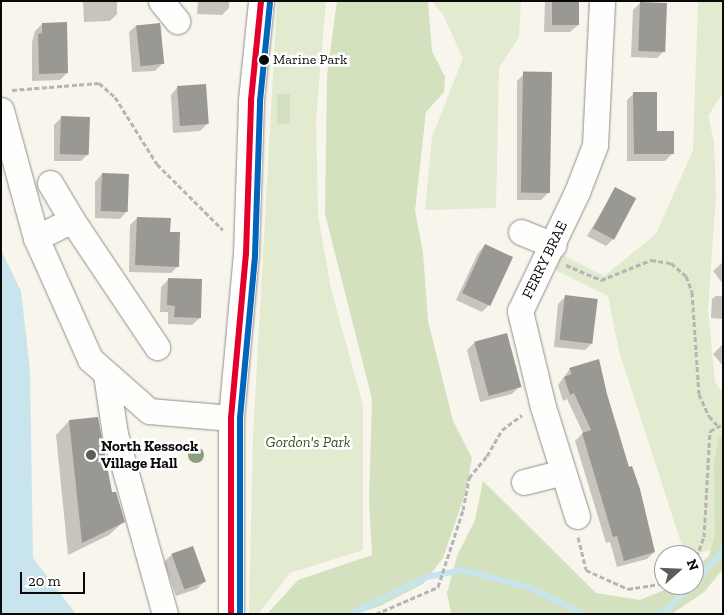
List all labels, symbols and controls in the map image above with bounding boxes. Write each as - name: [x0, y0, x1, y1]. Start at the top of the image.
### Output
- place label: Marine Park: [273, 52, 347, 68]
- marker: Marine Park: [259, 55, 269, 65]
- street label: FERRY BRAE: [518, 218, 572, 302]
- park label: Gordon's Park: [266, 434, 350, 452]
- place label: North Kessock Village Hall: [101, 437, 198, 472]
- marker: North Kessock Village Hall: [85, 449, 97, 461]
- north arrow: [654, 545, 704, 595]
- text: N: [683, 557, 702, 573]
- scale bar: [22, 562, 88, 594]
- text: 20 m: [28, 572, 61, 590]

